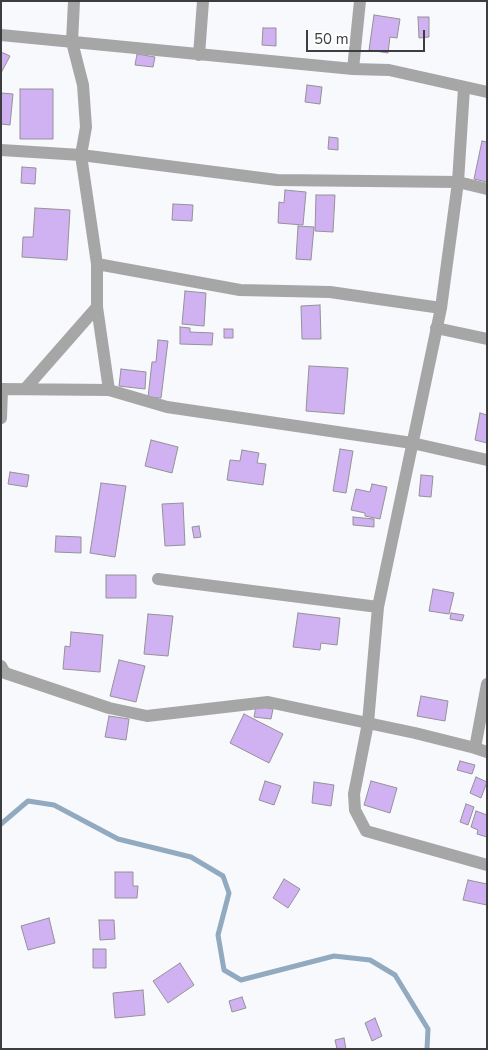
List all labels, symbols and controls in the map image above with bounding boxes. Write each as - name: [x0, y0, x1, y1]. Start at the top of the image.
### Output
- scale bar: [308, 20, 427, 52]
- text: 50 m: [314, 29, 349, 49]

